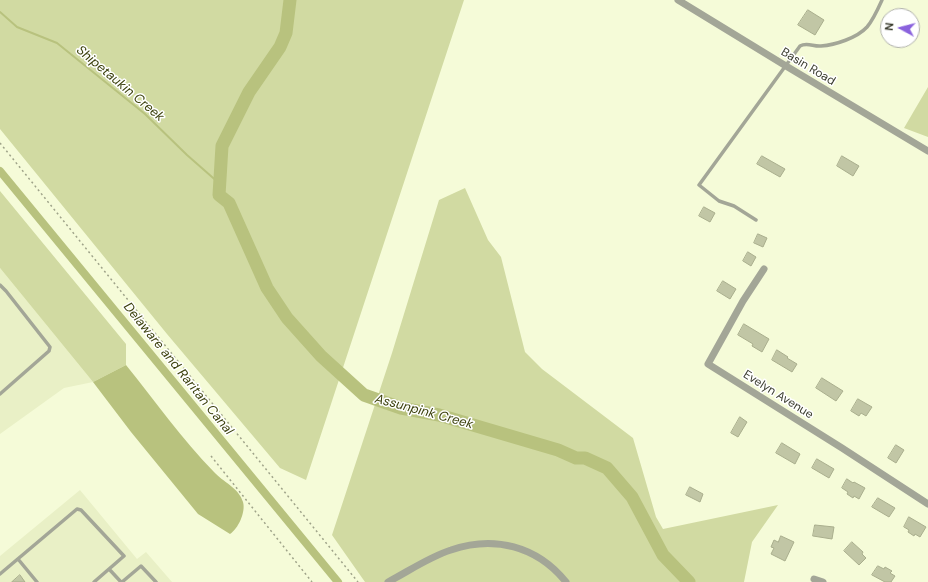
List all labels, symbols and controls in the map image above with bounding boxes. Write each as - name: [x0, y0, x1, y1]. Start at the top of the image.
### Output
- north arrow: [880, 8, 920, 48]
- text: N: [882, 22, 897, 31]
- water label: Shipetaukin Creek: [73, 43, 167, 125]
- street label: Basin Road: [778, 45, 838, 89]
- water label: Delaware and Raritan Canal: [120, 300, 236, 438]
- street label: Evelyn Avenue: [740, 368, 816, 422]
- water label: Assunpink Creek: [373, 391, 475, 433]

